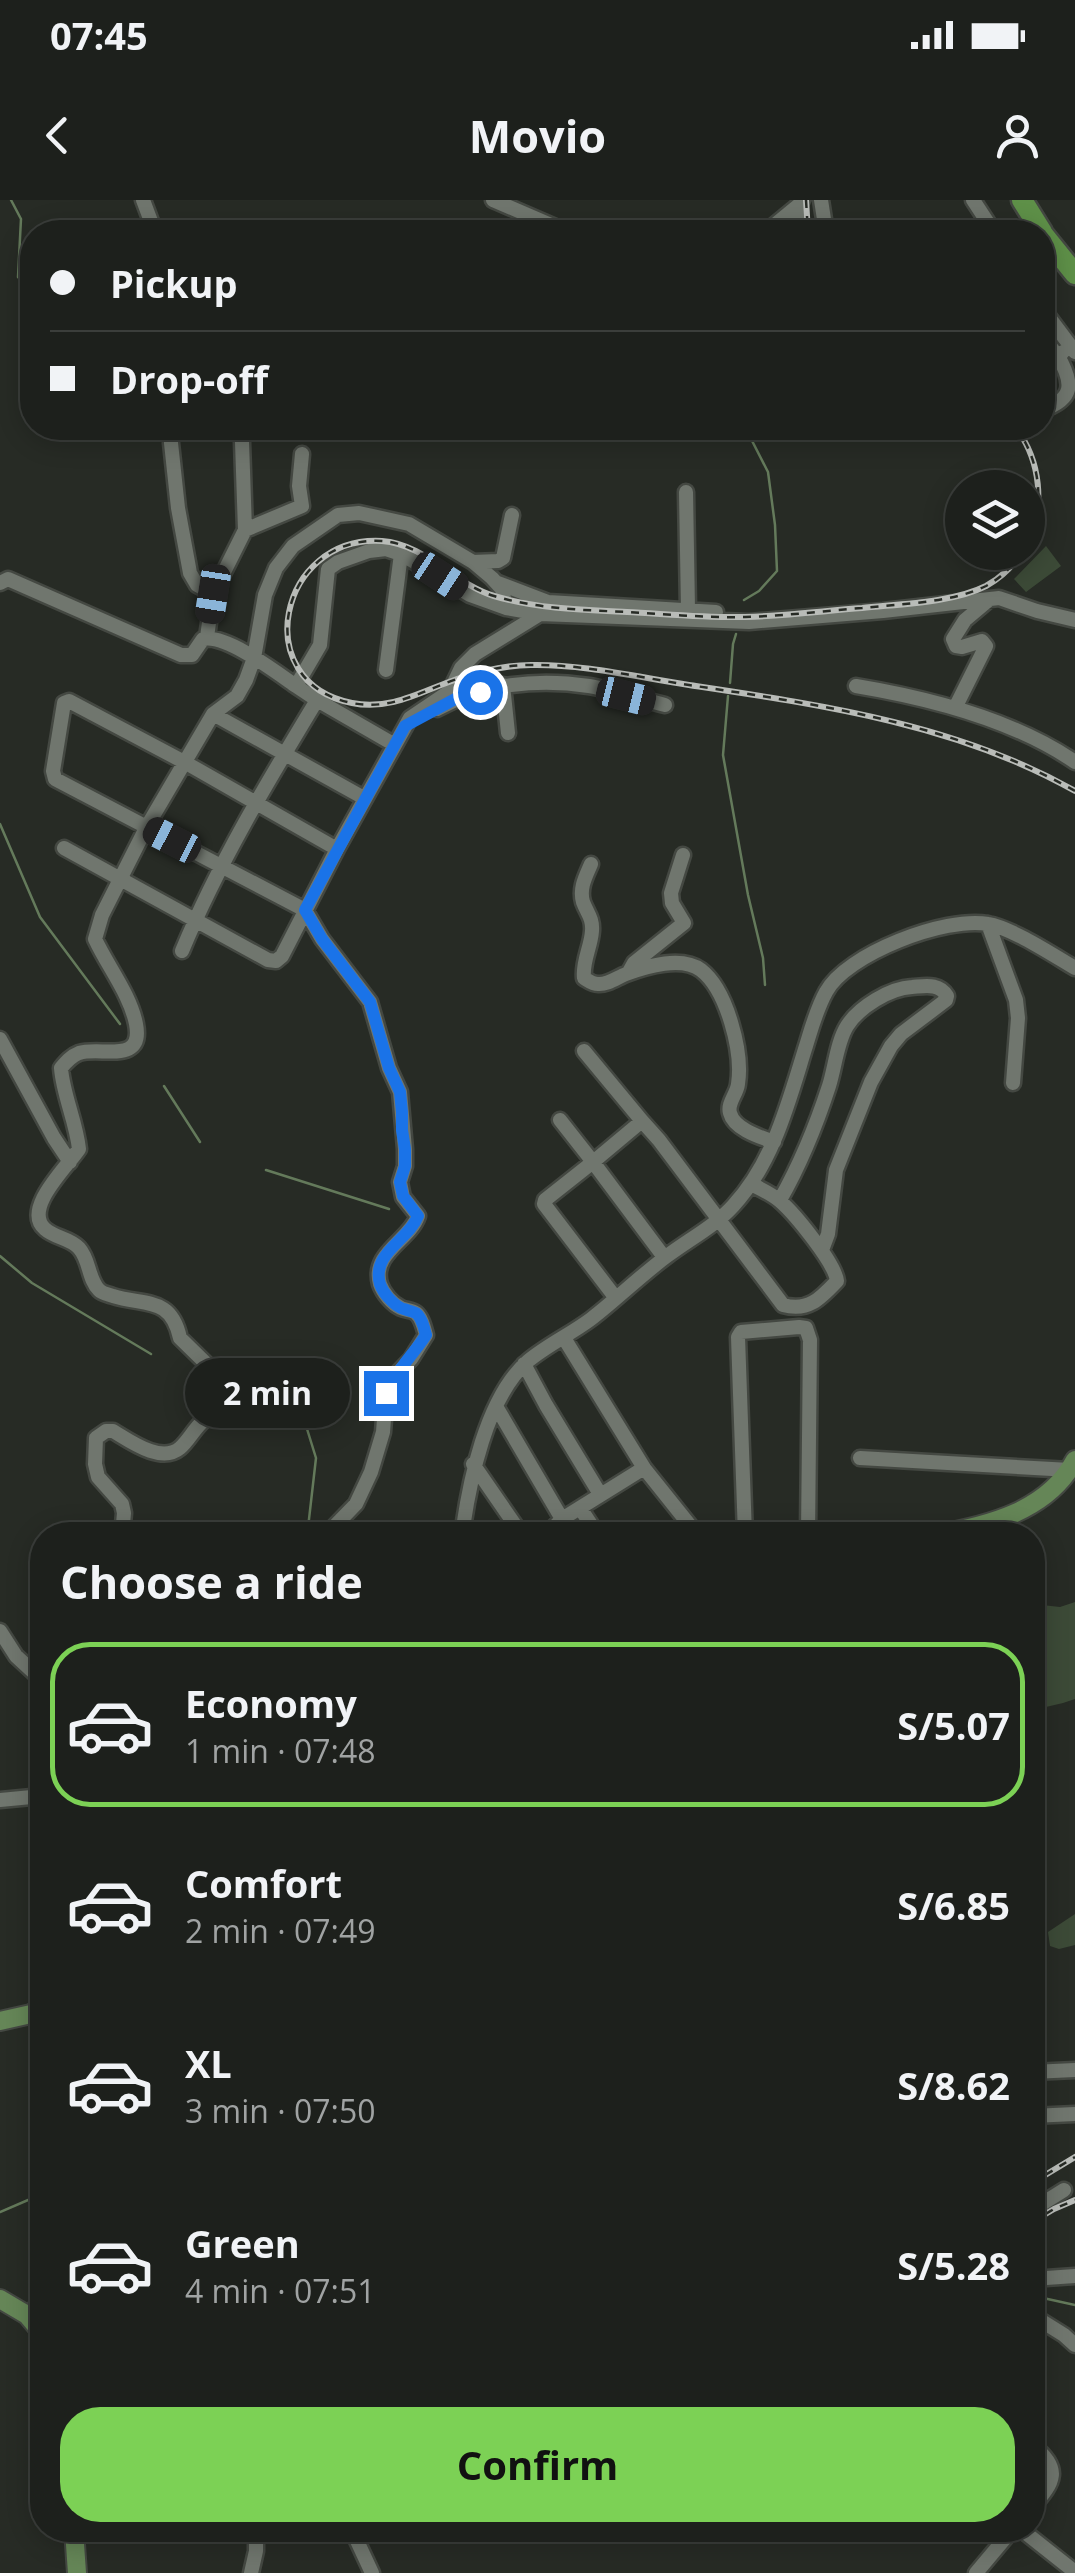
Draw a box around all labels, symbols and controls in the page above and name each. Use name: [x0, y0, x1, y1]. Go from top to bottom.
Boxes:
text: 07:45: [50, 9, 148, 61]
text: Movio: [469, 105, 606, 166]
icon: back: [30, 108, 85, 163]
icon: person: [990, 108, 1045, 163]
text: Pickup: [110, 257, 238, 309]
text: Drop-off: [110, 353, 268, 405]
map controls: [945, 470, 1045, 570]
button: layers: [945, 470, 1045, 570]
car: [407, 547, 473, 605]
car: [193, 562, 233, 626]
route start: [458, 670, 503, 715]
car: [593, 674, 659, 718]
car: [138, 813, 206, 867]
callout: 2 min: [186, 1358, 351, 1428]
text: 2 min: [223, 1371, 312, 1414]
route end: [364, 1371, 409, 1416]
text: Choose a ride: [60, 1551, 363, 1612]
text: Economy: [185, 1677, 357, 1729]
icon: car: [65, 1680, 155, 1770]
text: S/5.07: [897, 1699, 1010, 1751]
text: 1 min · 07:48: [185, 1729, 376, 1772]
text: Comfort: [185, 1857, 342, 1909]
icon: car: [65, 1860, 155, 1950]
text: S/6.85: [897, 1879, 1010, 1931]
text: 2 min · 07:49: [185, 1909, 376, 1952]
text: XL: [185, 2037, 232, 2089]
icon: car: [65, 2040, 155, 2130]
text: S/8.62: [897, 2059, 1010, 2111]
text: 3 min · 07:50: [185, 2089, 376, 2132]
text: Green: [185, 2217, 300, 2269]
icon: car: [65, 2220, 155, 2310]
text: S/5.28: [897, 2239, 1010, 2291]
text: 4 min · 07:51: [185, 2269, 376, 2312]
button: Confirm: [60, 2407, 1015, 2522]

